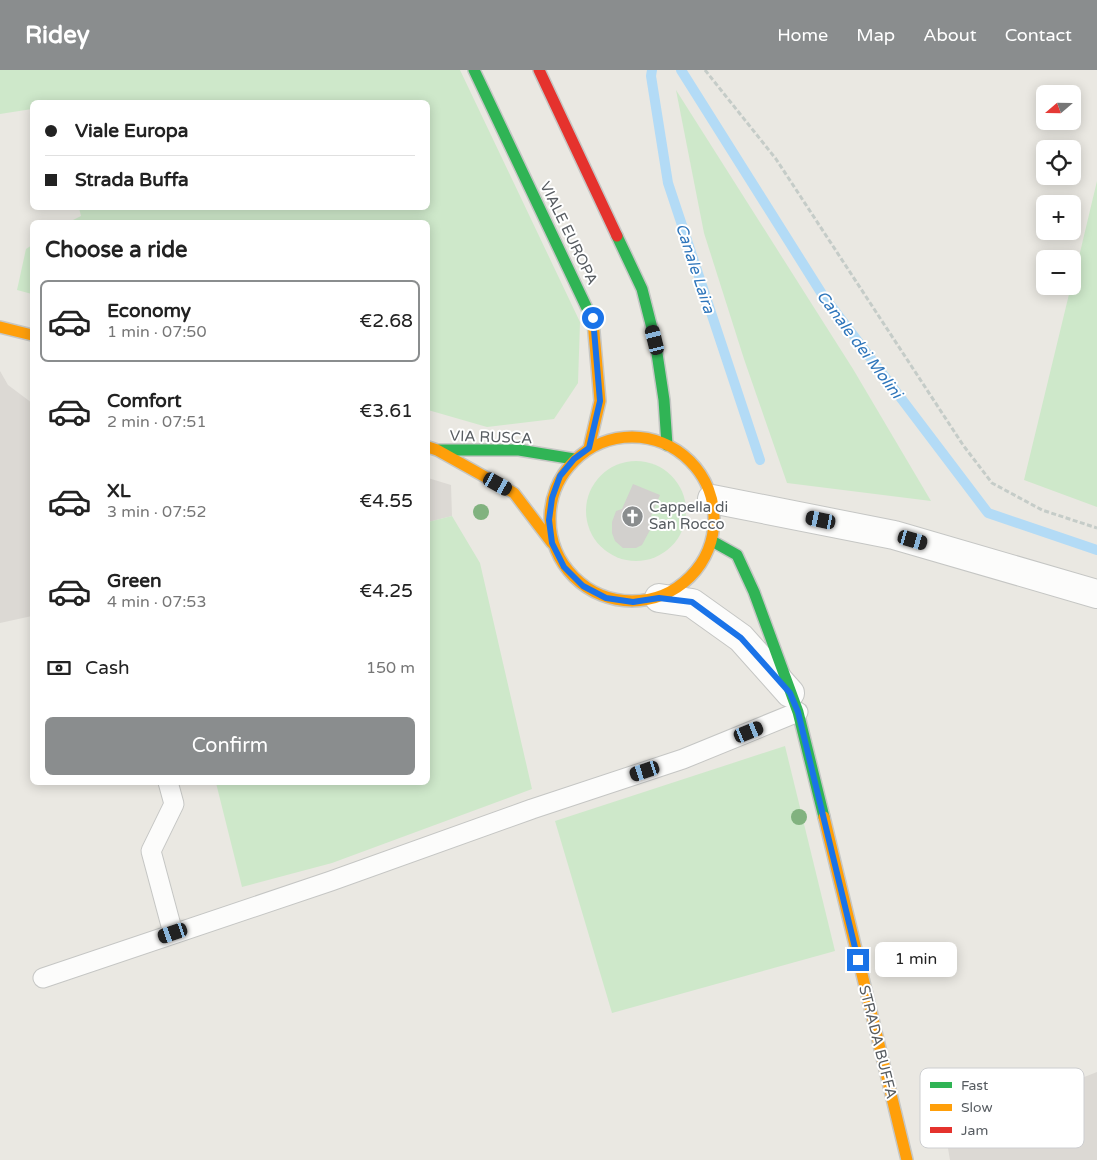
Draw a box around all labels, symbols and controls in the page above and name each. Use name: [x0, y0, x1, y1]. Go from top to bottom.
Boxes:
text: Ridey: [25, 21, 90, 50]
text: Home: [777, 24, 828, 46]
text: Map: [856, 24, 895, 46]
text: About: [923, 24, 977, 46]
text: Contact: [1005, 24, 1072, 46]
north arrow: [1036, 85, 1081, 130]
map controls: [1036, 85, 1081, 295]
text: Viale Europa: [75, 120, 189, 142]
button: locate: [1036, 140, 1081, 185]
text: Strada Buffa: [75, 169, 189, 191]
street label: VIALE EUROPA: [536, 179, 602, 287]
button: +: [1036, 195, 1081, 240]
water label: Canale Laira: [671, 221, 719, 317]
text: Choose a ride: [45, 237, 188, 263]
button: −: [1036, 250, 1081, 295]
water label: Canale dei Molini: [812, 287, 908, 404]
icon: car: [47, 299, 92, 344]
text: Economy: [107, 300, 191, 322]
route start: [582, 307, 604, 329]
text: €2.68: [359, 310, 413, 332]
text: 1 min · 07:50: [107, 322, 206, 342]
car: [644, 324, 665, 356]
icon: car: [47, 389, 92, 434]
text: Comfort: [107, 390, 181, 412]
text: €3.61: [359, 400, 413, 422]
text: 2 min · 07:51: [107, 412, 206, 432]
street label: VIA RUSCA: [449, 427, 533, 447]
car: [481, 470, 514, 498]
icon: car: [47, 479, 92, 524]
text: XL: [107, 480, 131, 502]
text: €4.55: [359, 490, 413, 512]
place label: Cappella di San Rocco: [649, 498, 728, 533]
text: 3 min · 07:52: [107, 502, 206, 522]
church icon: Cappella di San Rocco: [621, 504, 645, 528]
car: [804, 510, 837, 530]
car: [896, 529, 929, 551]
icon: car: [47, 569, 92, 614]
text: Green: [107, 570, 161, 592]
text: €4.25: [359, 580, 413, 602]
text: 4 min · 07:53: [107, 592, 206, 612]
icon: cash: [45, 654, 73, 682]
text: Cash: [85, 657, 130, 679]
text: 150 m: [366, 658, 415, 678]
button: Confirm: [45, 717, 415, 775]
car: [732, 719, 765, 745]
car: [628, 759, 661, 783]
car: [156, 921, 189, 945]
callout: 1 min: [876, 942, 958, 978]
route end: [847, 949, 869, 971]
text: 1 min: [895, 949, 937, 969]
street label: STRADA BUFFA: [855, 983, 901, 1101]
legend: [920, 1068, 1084, 1148]
text: Fast: [961, 1077, 989, 1094]
text: Slow: [961, 1099, 993, 1116]
text: Jam: [961, 1122, 988, 1139]

